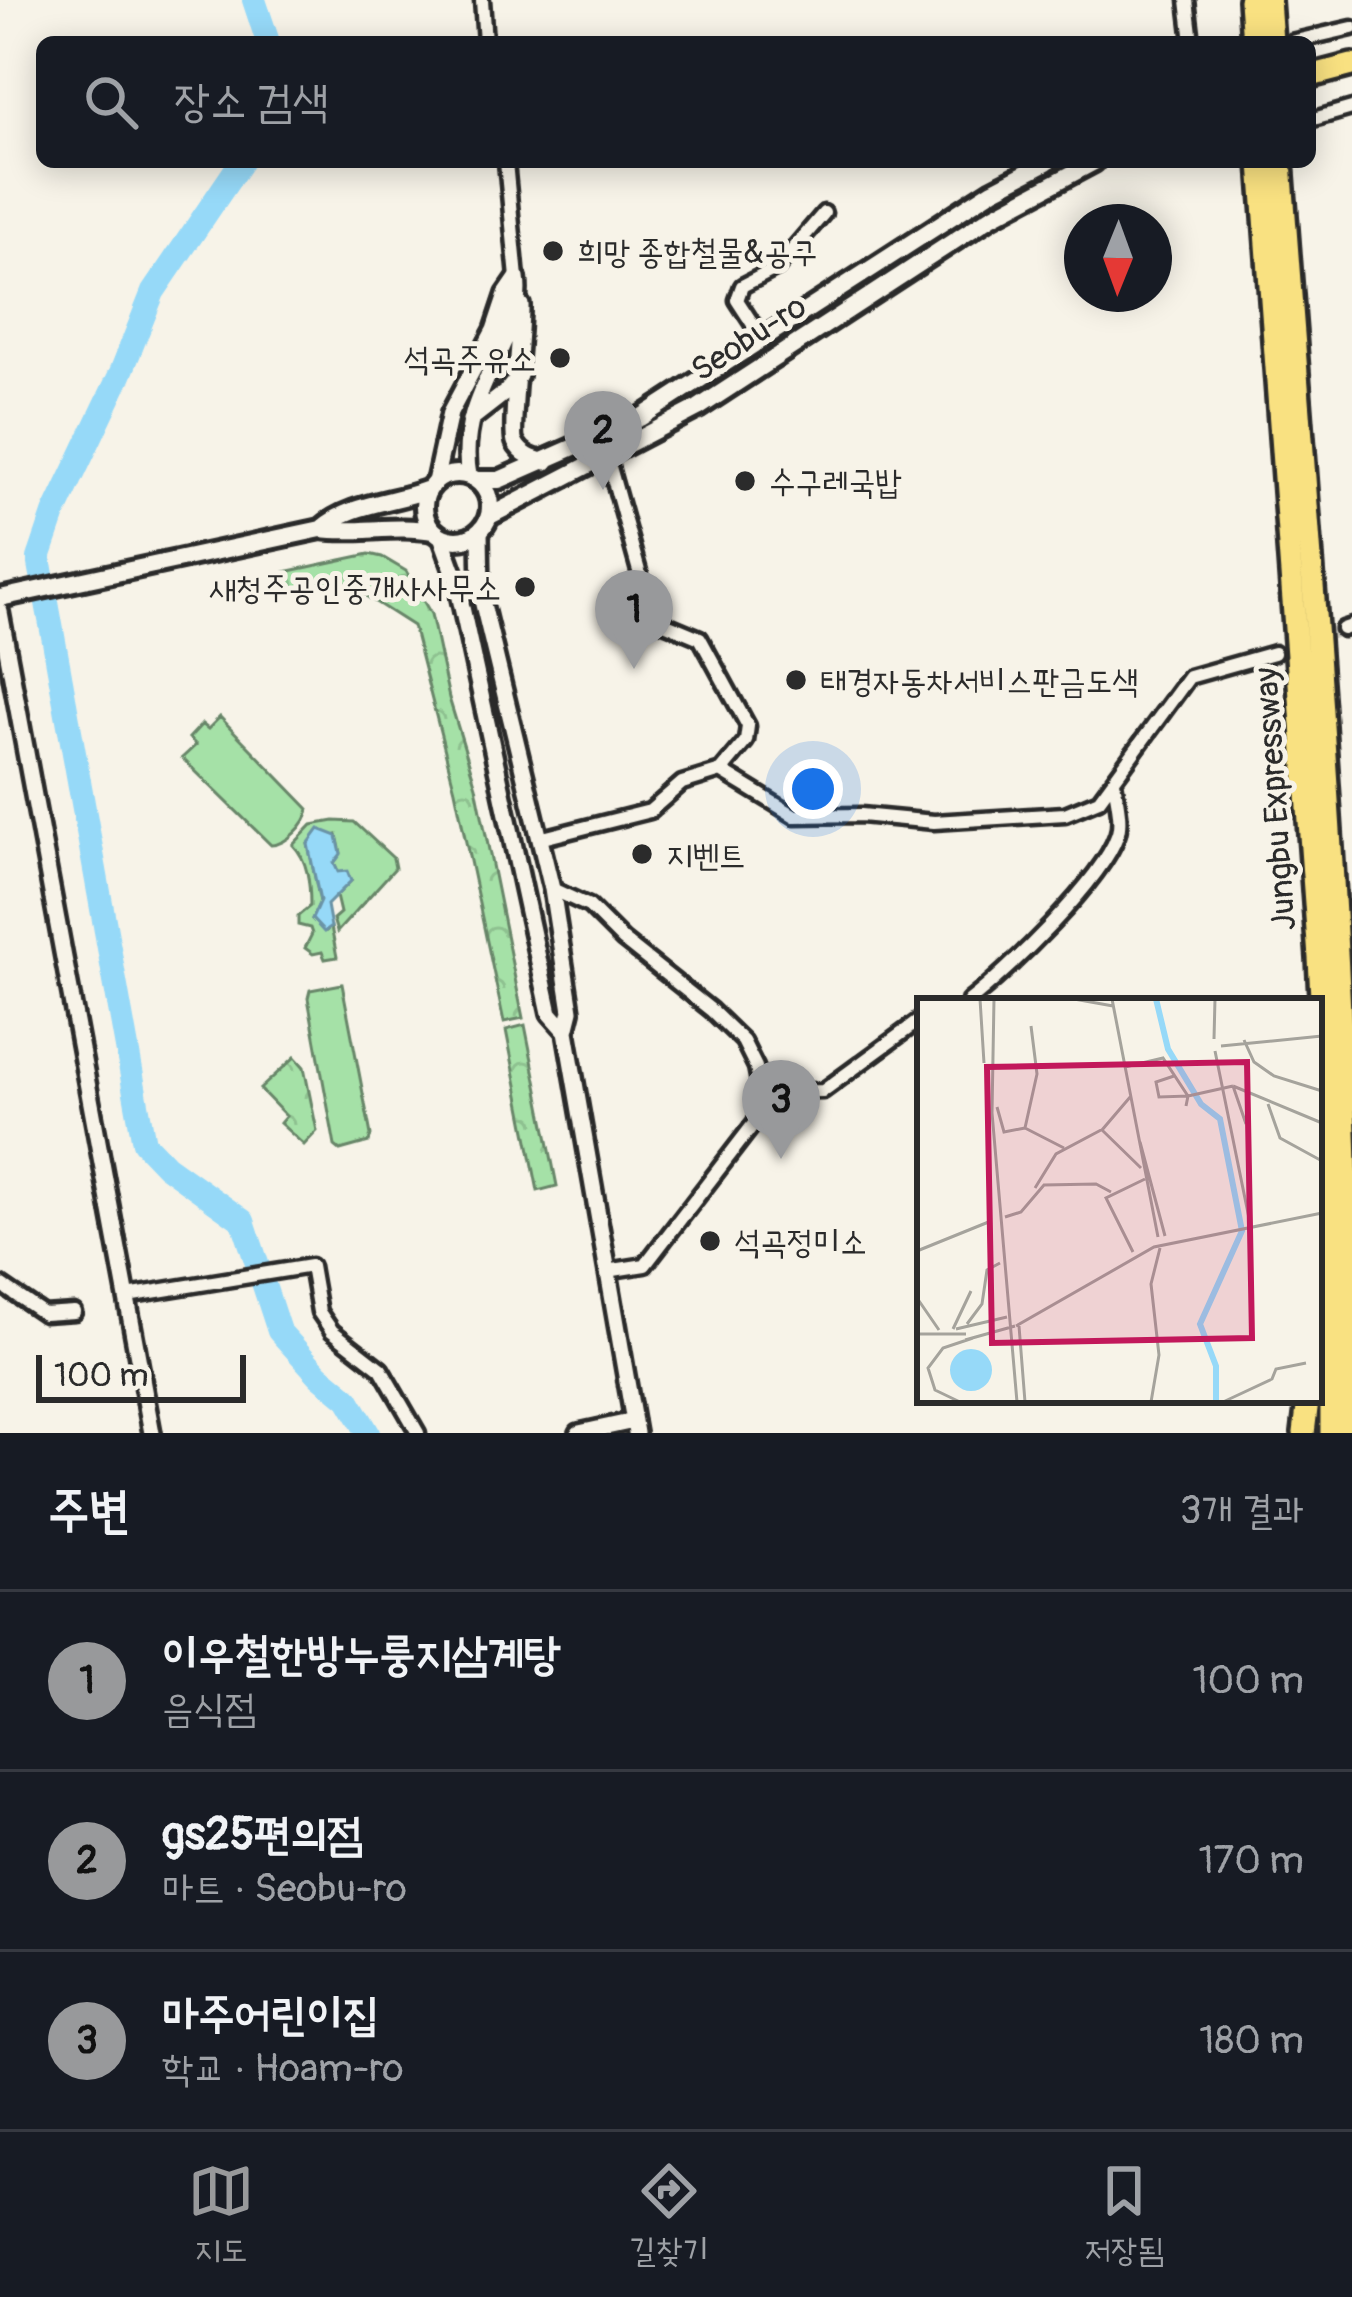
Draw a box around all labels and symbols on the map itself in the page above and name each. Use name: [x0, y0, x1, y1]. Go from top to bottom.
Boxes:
north arrow: [1064, 204, 1172, 312]
place label: 희망 종합철물&공구: [577, 232, 817, 273]
marker: 희망 종합철물&공구: [540, 238, 566, 264]
street label: Seobu-ro: [684, 286, 814, 391]
place label: 석곡주유소: [403, 339, 536, 380]
marker: 석곡주유소: [547, 345, 573, 371]
pin: 2: [564, 391, 642, 490]
place label: 수구레국밥: [769, 462, 902, 503]
marker: 수구레국밥: [732, 468, 758, 494]
place label: 새청주공인중개사사무소: [209, 568, 501, 609]
pin: 1: [595, 570, 673, 669]
marker: 새청주공인중개사사무소: [512, 574, 538, 600]
place label: 태경자동차서비스판금도색: [820, 661, 1139, 702]
street label: Jungbu Expressway: [1246, 666, 1305, 932]
marker: 태경자동차서비스판금도색: [783, 667, 809, 693]
your location: [783, 759, 843, 819]
place label: 지벤트: [666, 835, 746, 876]
marker: 지벤트: [629, 841, 655, 867]
inset map: [917, 998, 1322, 1403]
pin: 3: [742, 1060, 820, 1159]
place label: 석곡정미소: [734, 1222, 867, 1263]
marker: 석곡정미소: [697, 1228, 723, 1254]
scale bar: [36, 1349, 246, 1402]

